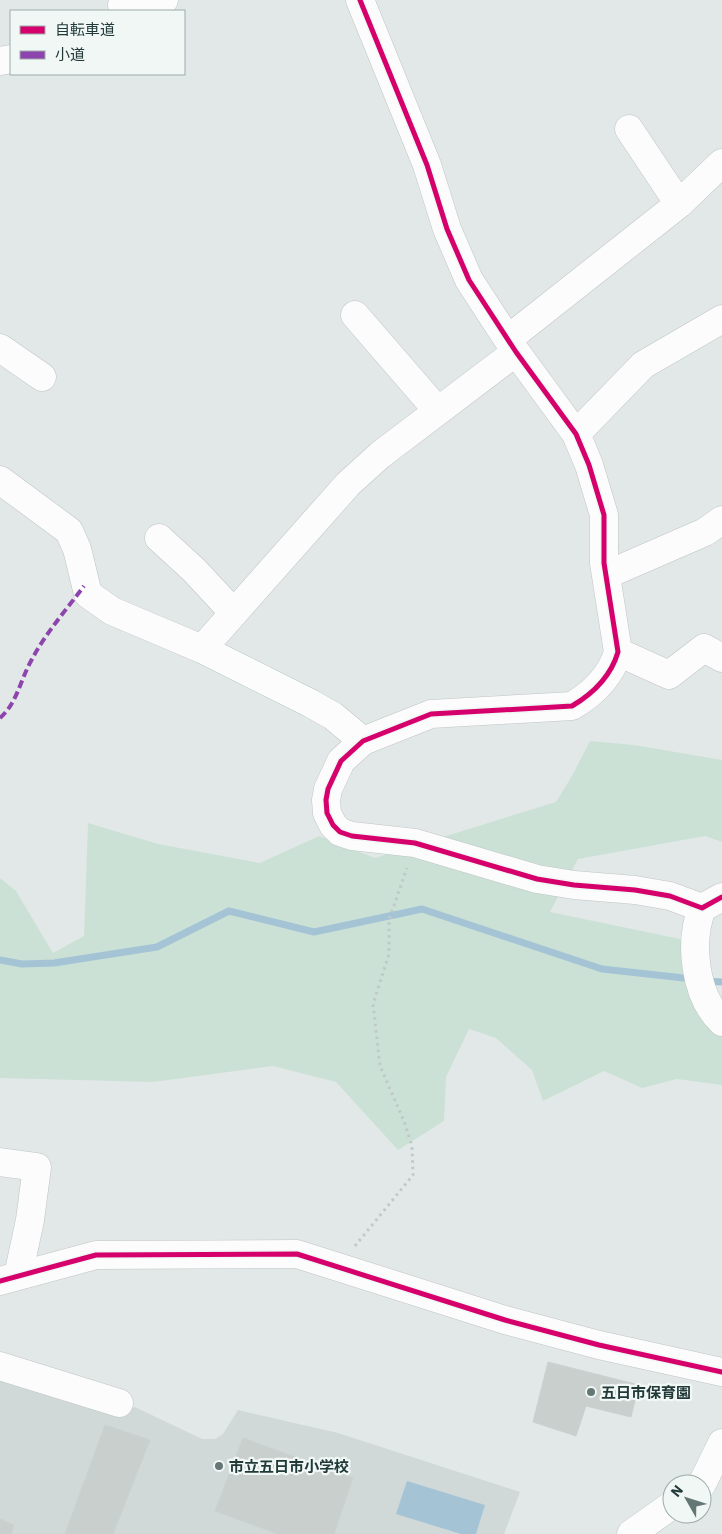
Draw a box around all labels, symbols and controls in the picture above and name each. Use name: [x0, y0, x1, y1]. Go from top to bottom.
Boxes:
legend: [10, 10, 185, 75]
text: 自転車道: [55, 20, 115, 39]
text: 小道: [55, 45, 85, 64]
place label: 五日市保育園: [601, 1383, 691, 1402]
marker: 五日市保育園: [585, 1386, 597, 1398]
place label: 市立五日市小学校: [229, 1457, 349, 1476]
marker: 市立五日市小学校: [213, 1460, 225, 1472]
north arrow: [662, 1474, 712, 1524]
text: N: [667, 1481, 687, 1500]

